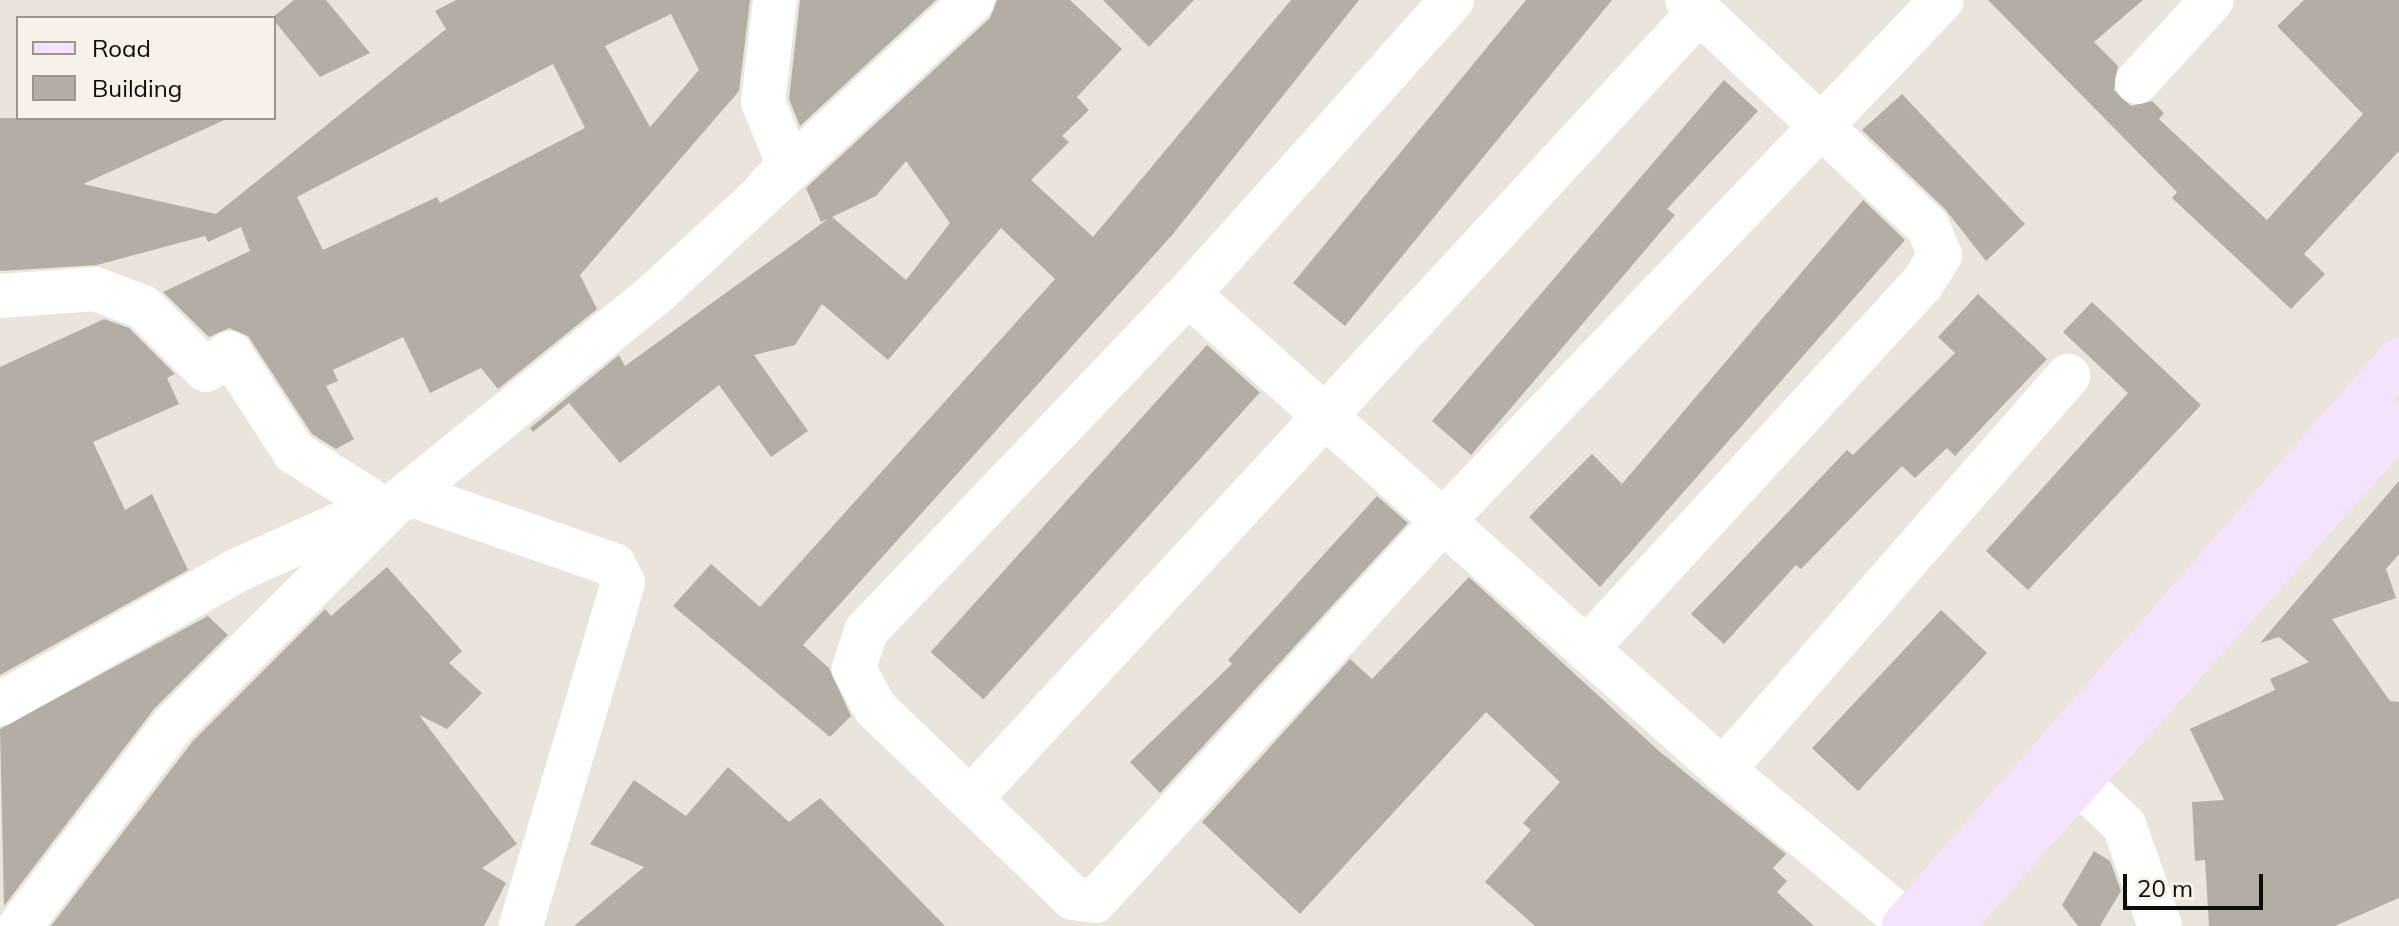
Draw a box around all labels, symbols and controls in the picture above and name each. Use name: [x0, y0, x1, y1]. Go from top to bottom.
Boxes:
legend: [16, 16, 276, 120]
text: Road: [92, 33, 151, 63]
text: Building: [92, 73, 182, 103]
scale bar: [2127, 858, 2267, 908]
text: 20 m: [2137, 873, 2193, 903]

